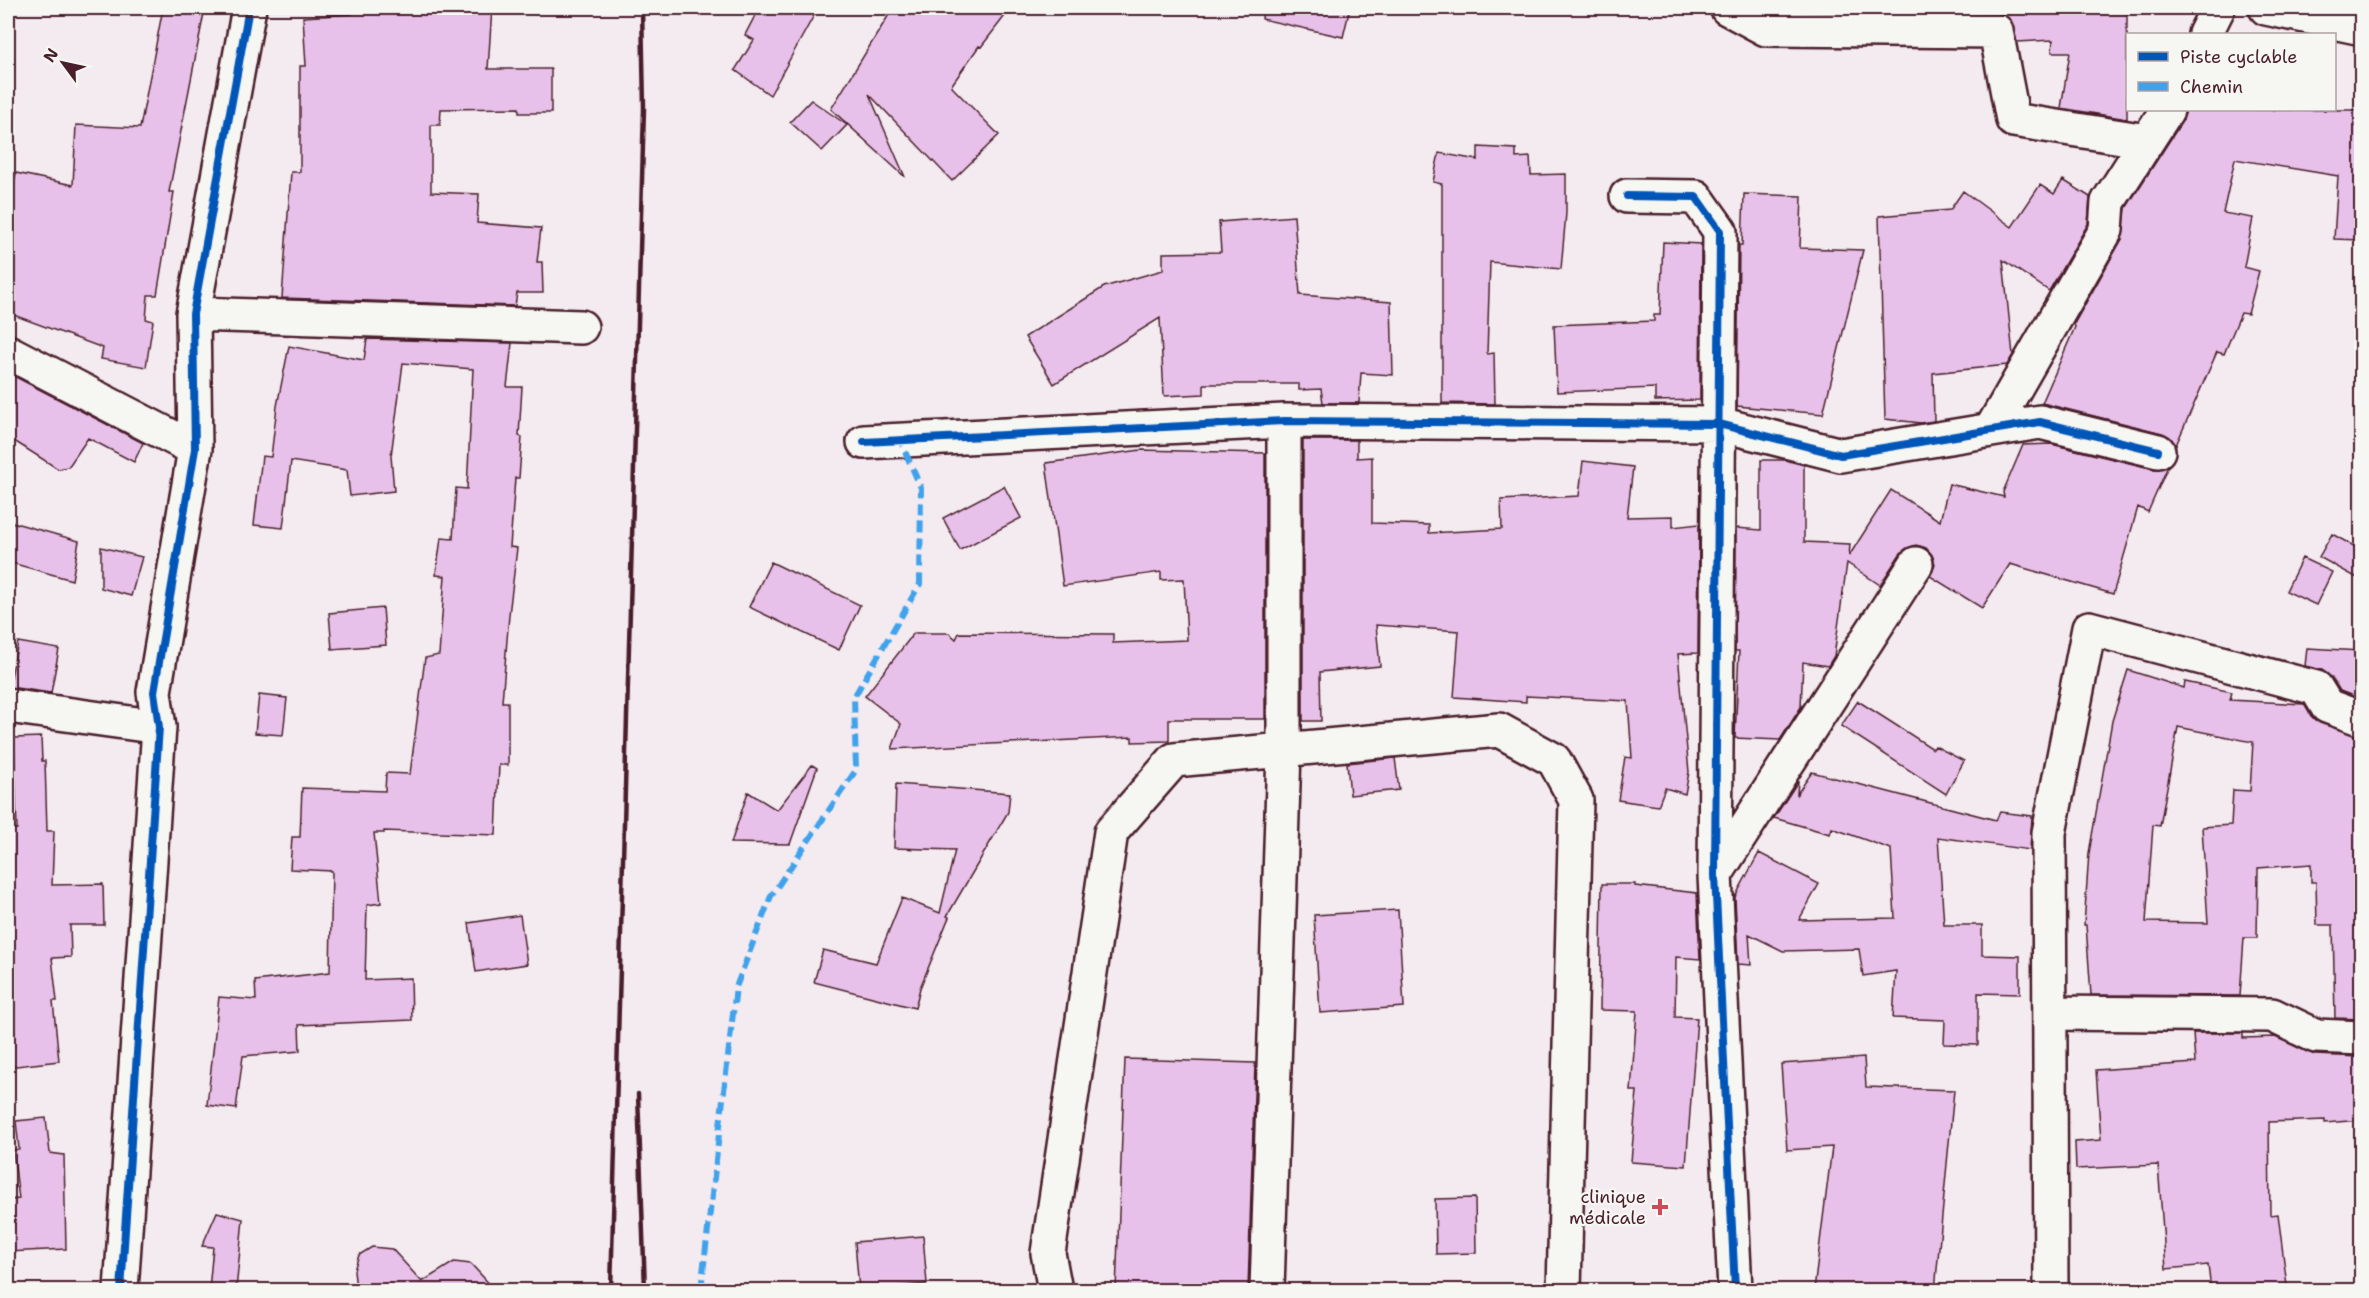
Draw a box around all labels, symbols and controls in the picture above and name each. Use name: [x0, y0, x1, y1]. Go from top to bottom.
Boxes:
north arrow: [33, 33, 93, 93]
legend: [2126, 33, 2336, 111]
text: N: [39, 44, 63, 66]
text: Piste cyclable: [2180, 45, 2297, 69]
text: Chemin: [2180, 75, 2243, 99]
place label: clinique médicale: [1569, 1185, 1646, 1230]
marker: clinique médicale: [1651, 1198, 1669, 1216]

